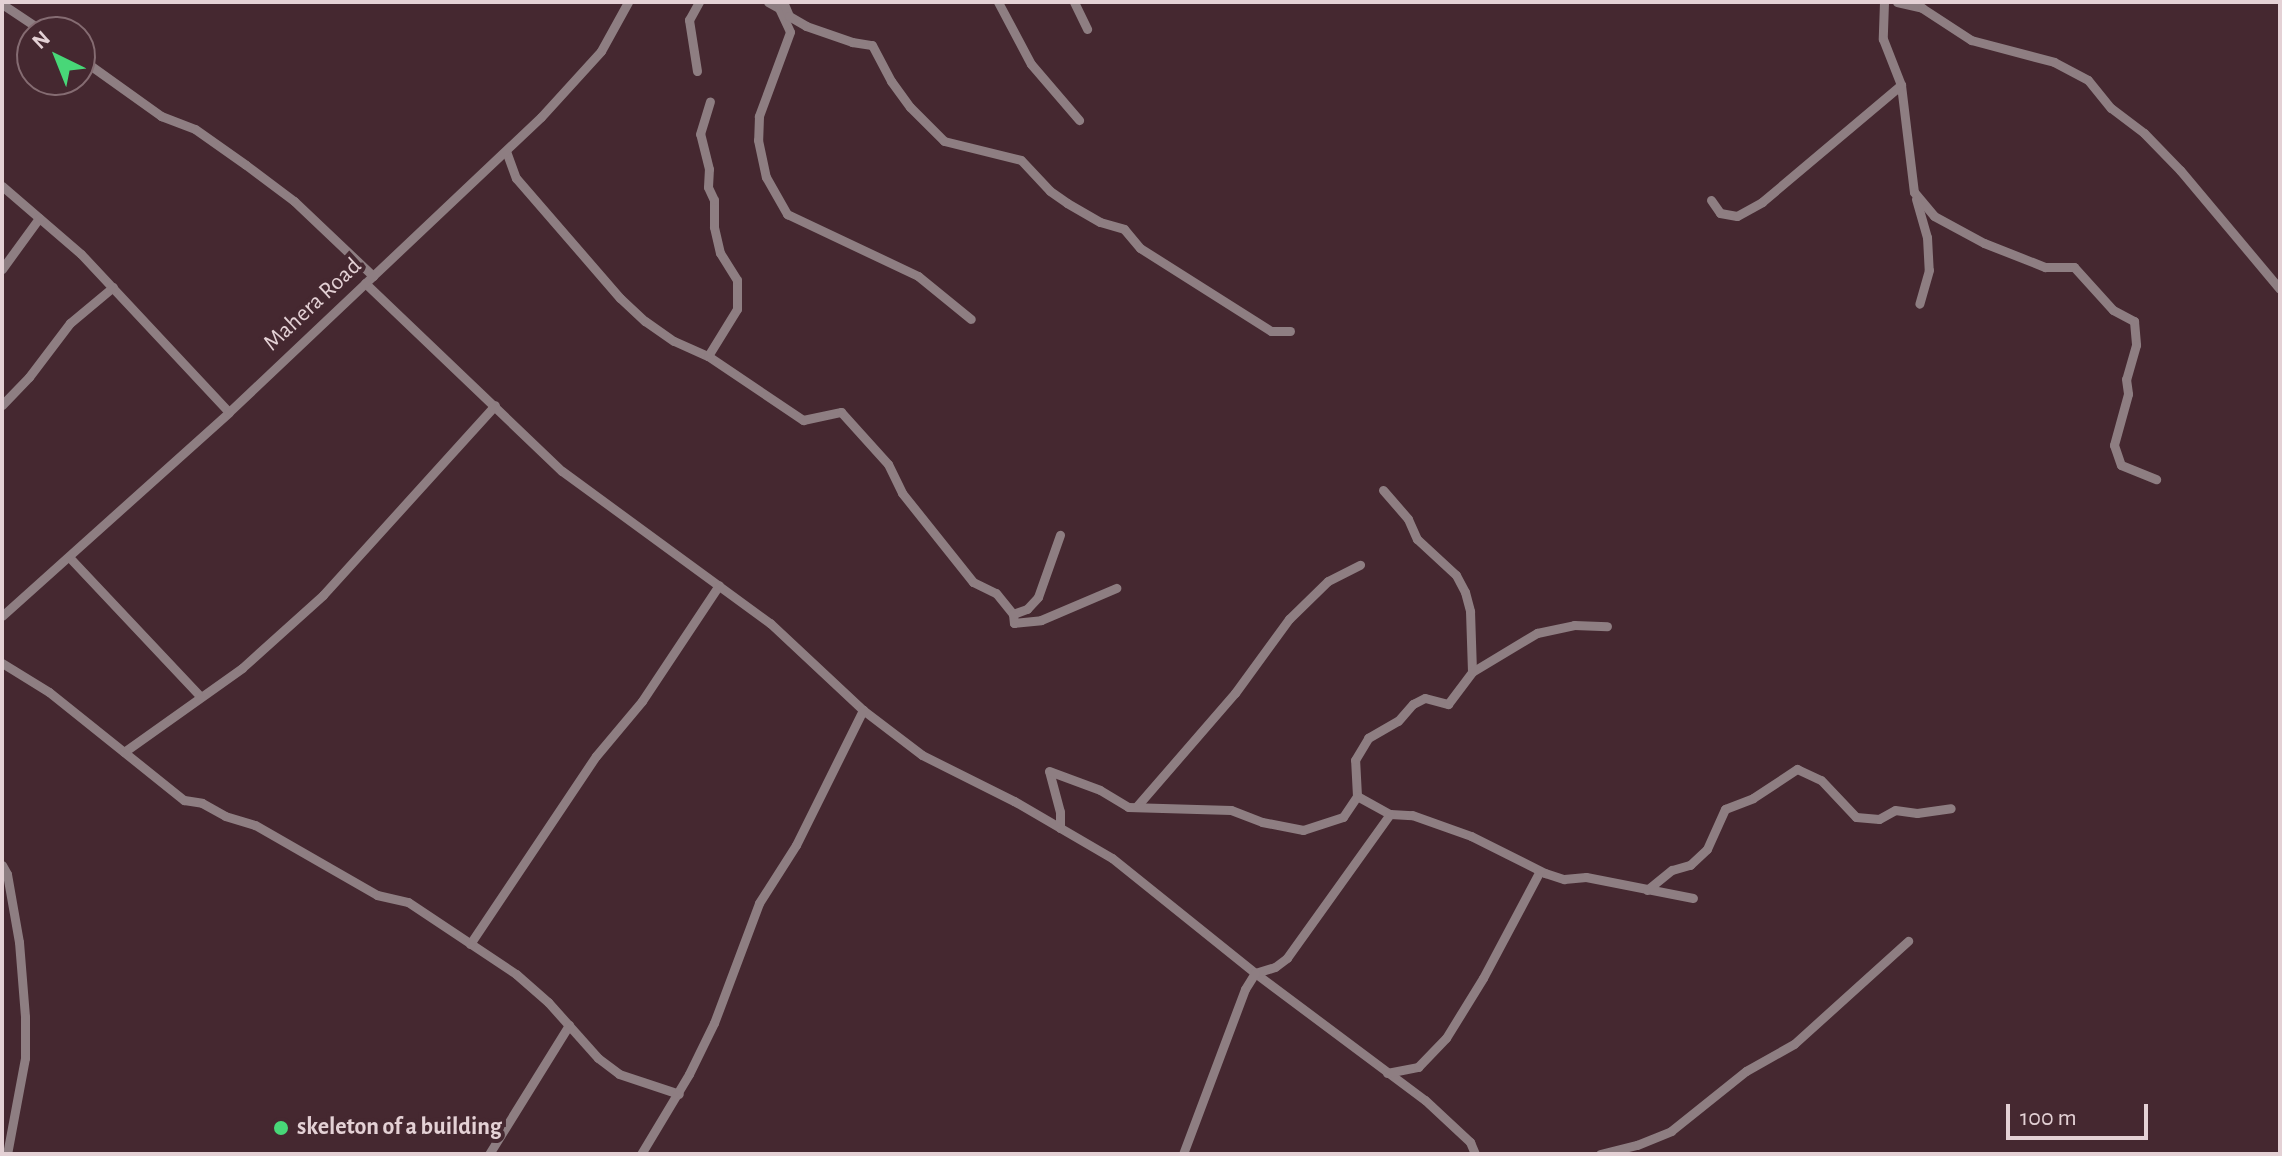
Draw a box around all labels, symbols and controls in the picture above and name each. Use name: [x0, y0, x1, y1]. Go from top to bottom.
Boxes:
north arrow: [16, 16, 96, 96]
text: N: [28, 27, 54, 53]
street label: Mahera Road: [258, 252, 368, 358]
scale bar: [2010, 1088, 2152, 1138]
text: 100 m: [2020, 1106, 2077, 1130]
place label: skeleton of a building: [297, 1114, 502, 1142]
marker: skeleton of a building: [272, 1119, 290, 1137]

